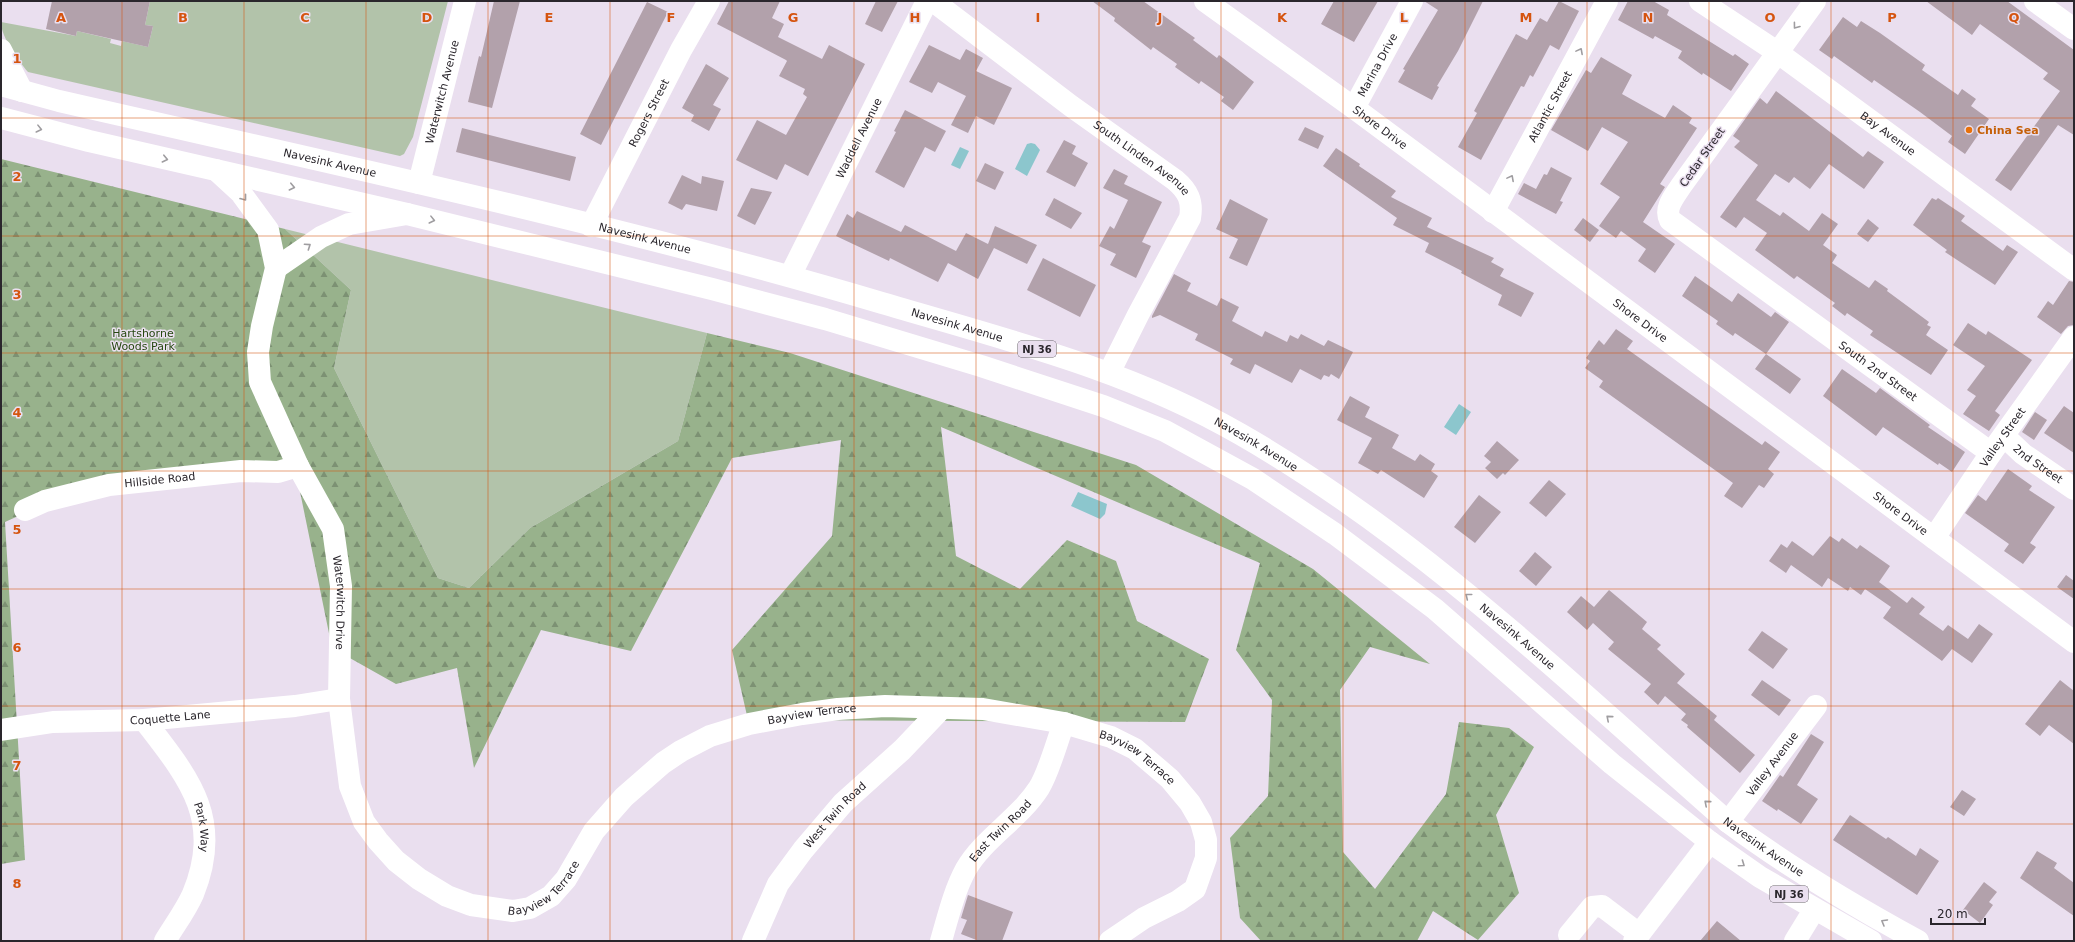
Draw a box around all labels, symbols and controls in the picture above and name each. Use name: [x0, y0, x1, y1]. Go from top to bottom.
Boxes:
text: A: [56, 10, 66, 25]
text: B: [178, 10, 188, 25]
text: C: [300, 10, 310, 25]
text: D: [422, 10, 433, 25]
text: E: [545, 10, 553, 25]
text: F: [667, 10, 675, 25]
text: G: [788, 10, 798, 25]
text: H: [910, 10, 920, 25]
text: I: [1036, 10, 1040, 25]
text: J: [1157, 10, 1162, 25]
text: K: [1277, 10, 1288, 25]
text: L: [1400, 10, 1408, 25]
text: M: [1520, 10, 1532, 25]
text: N: [1643, 10, 1653, 25]
text: O: [1764, 10, 1776, 25]
text: P: [1887, 10, 1897, 25]
text: Q: [2008, 10, 2020, 25]
one-way arrow: [1793, 22, 1800, 29]
street label: Marina Drive: [1355, 31, 1400, 99]
street label: Waterwitch Avenue: [423, 39, 462, 145]
one-way arrow: [1575, 48, 1582, 55]
text: 1: [12, 51, 22, 66]
street label: Atlantic Street: [1526, 68, 1575, 144]
street label: Rogers Street: [626, 76, 672, 149]
street label: Waddell Avenue: [834, 96, 885, 181]
street label: Shore Drive: [1350, 103, 1410, 152]
street label: Bay Avenue: [1858, 109, 1918, 159]
street label: South Linden Avenue: [1091, 118, 1192, 198]
one-way arrow: [35, 124, 42, 133]
street label: Cedar Street: [1677, 124, 1728, 190]
place label: China Sea: [1977, 124, 2039, 137]
marker: China Sea: [1964, 125, 1974, 135]
street label: Navesink Avenue: [282, 146, 378, 180]
one-way arrow: [162, 154, 168, 162]
text: 2: [12, 169, 22, 184]
one-way arrow: [1507, 174, 1514, 182]
one-way arrow: [289, 183, 295, 191]
one-way arrow: [239, 193, 246, 200]
one-way arrow: [428, 215, 435, 224]
street label: Navesink Avenue: [597, 221, 693, 257]
one-way arrow: [304, 243, 311, 251]
text: 3: [12, 287, 22, 302]
street label: Shore Drive: [1610, 296, 1670, 345]
street label: Navesink Avenue: [910, 306, 1005, 345]
park label: Hartshorne Woods Park: [111, 327, 175, 353]
street label: South 2nd Street: [1836, 339, 1920, 404]
road number: NJ 36: [1018, 341, 1056, 357]
text: 4: [12, 405, 22, 420]
street label: Valley Street: [1978, 405, 2029, 470]
street label: Navesink Avenue: [1212, 415, 1300, 475]
street label: 2nd Street: [2010, 442, 2066, 487]
street label: Hillside Road: [124, 470, 196, 490]
street label: Shore Drive: [1870, 489, 1930, 538]
text: 5: [12, 522, 22, 537]
street label: Waterwitch Drive: [330, 555, 347, 650]
one-way arrow: [1466, 593, 1473, 600]
street label: Navesink Avenue: [1477, 601, 1558, 673]
text: 6: [12, 640, 22, 655]
street label: Bayview Terrace: [766, 702, 857, 727]
street label: Coquette Lane: [130, 708, 211, 727]
one-way arrow: [1606, 715, 1614, 722]
street label: Bayview Terrace: [1098, 728, 1178, 788]
street label: Valley Avenue: [1744, 729, 1801, 799]
text: 7: [12, 758, 22, 773]
street label: West Twin Road: [801, 779, 869, 851]
street label: East Twin Road: [967, 797, 1034, 864]
street label: Park Way: [191, 800, 211, 853]
one-way arrow: [1704, 801, 1711, 808]
street label: Navesink Avenue: [1721, 815, 1806, 880]
street label: Bayview Terrace: [507, 858, 582, 918]
one-way arrow: [1738, 859, 1745, 867]
text: 8: [12, 876, 22, 891]
road number: NJ 36: [1770, 886, 1808, 902]
scale bar: [1931, 900, 1985, 926]
text: 20 m: [1937, 907, 1968, 921]
one-way arrow: [1881, 919, 1888, 926]

